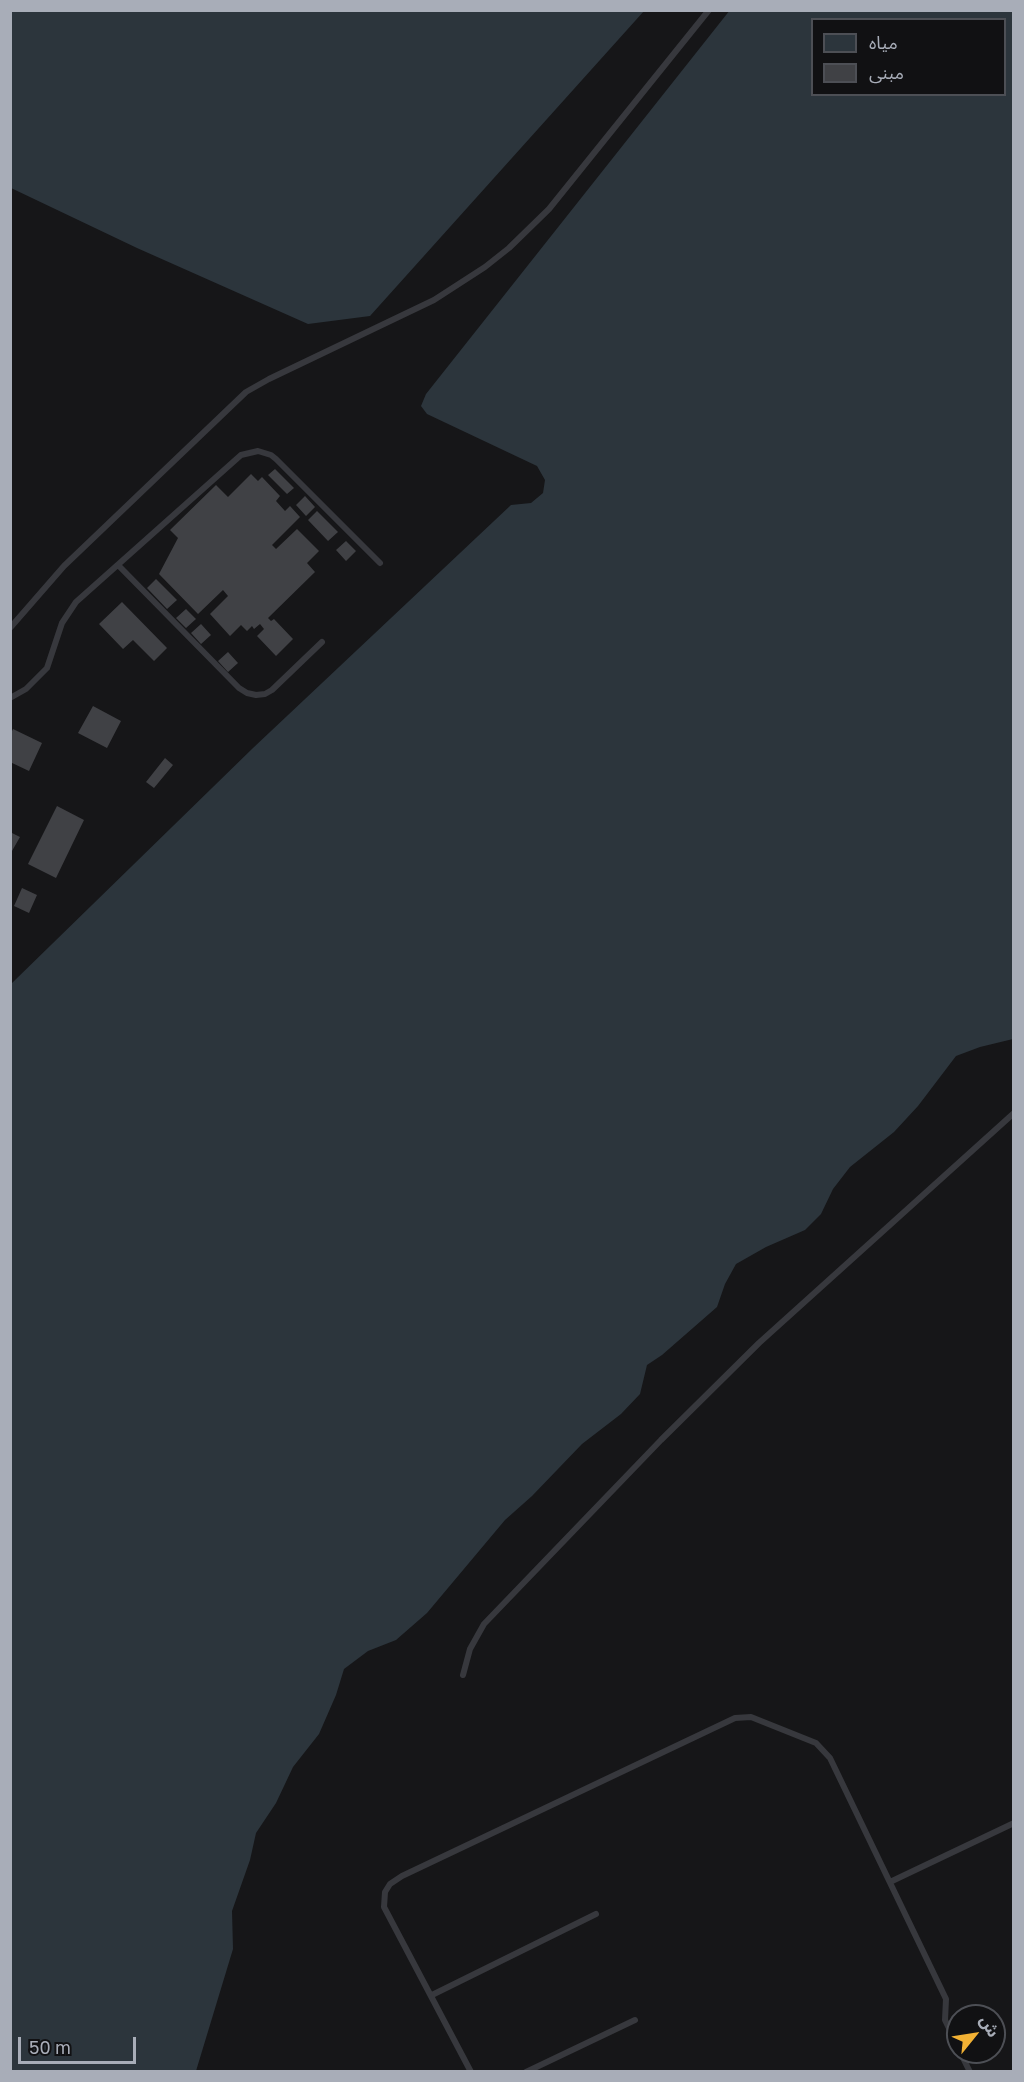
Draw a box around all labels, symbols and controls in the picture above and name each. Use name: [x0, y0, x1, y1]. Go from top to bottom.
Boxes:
legend: [811, 18, 1006, 96]
text: مياه: [869, 31, 898, 53]
text: مبنى: [869, 61, 904, 83]
north arrow: [946, 2004, 1006, 2064]
text: ش: [976, 2012, 1004, 2040]
scale bar: [21, 2025, 140, 2063]
text: 50 m: [29, 2036, 71, 2058]

